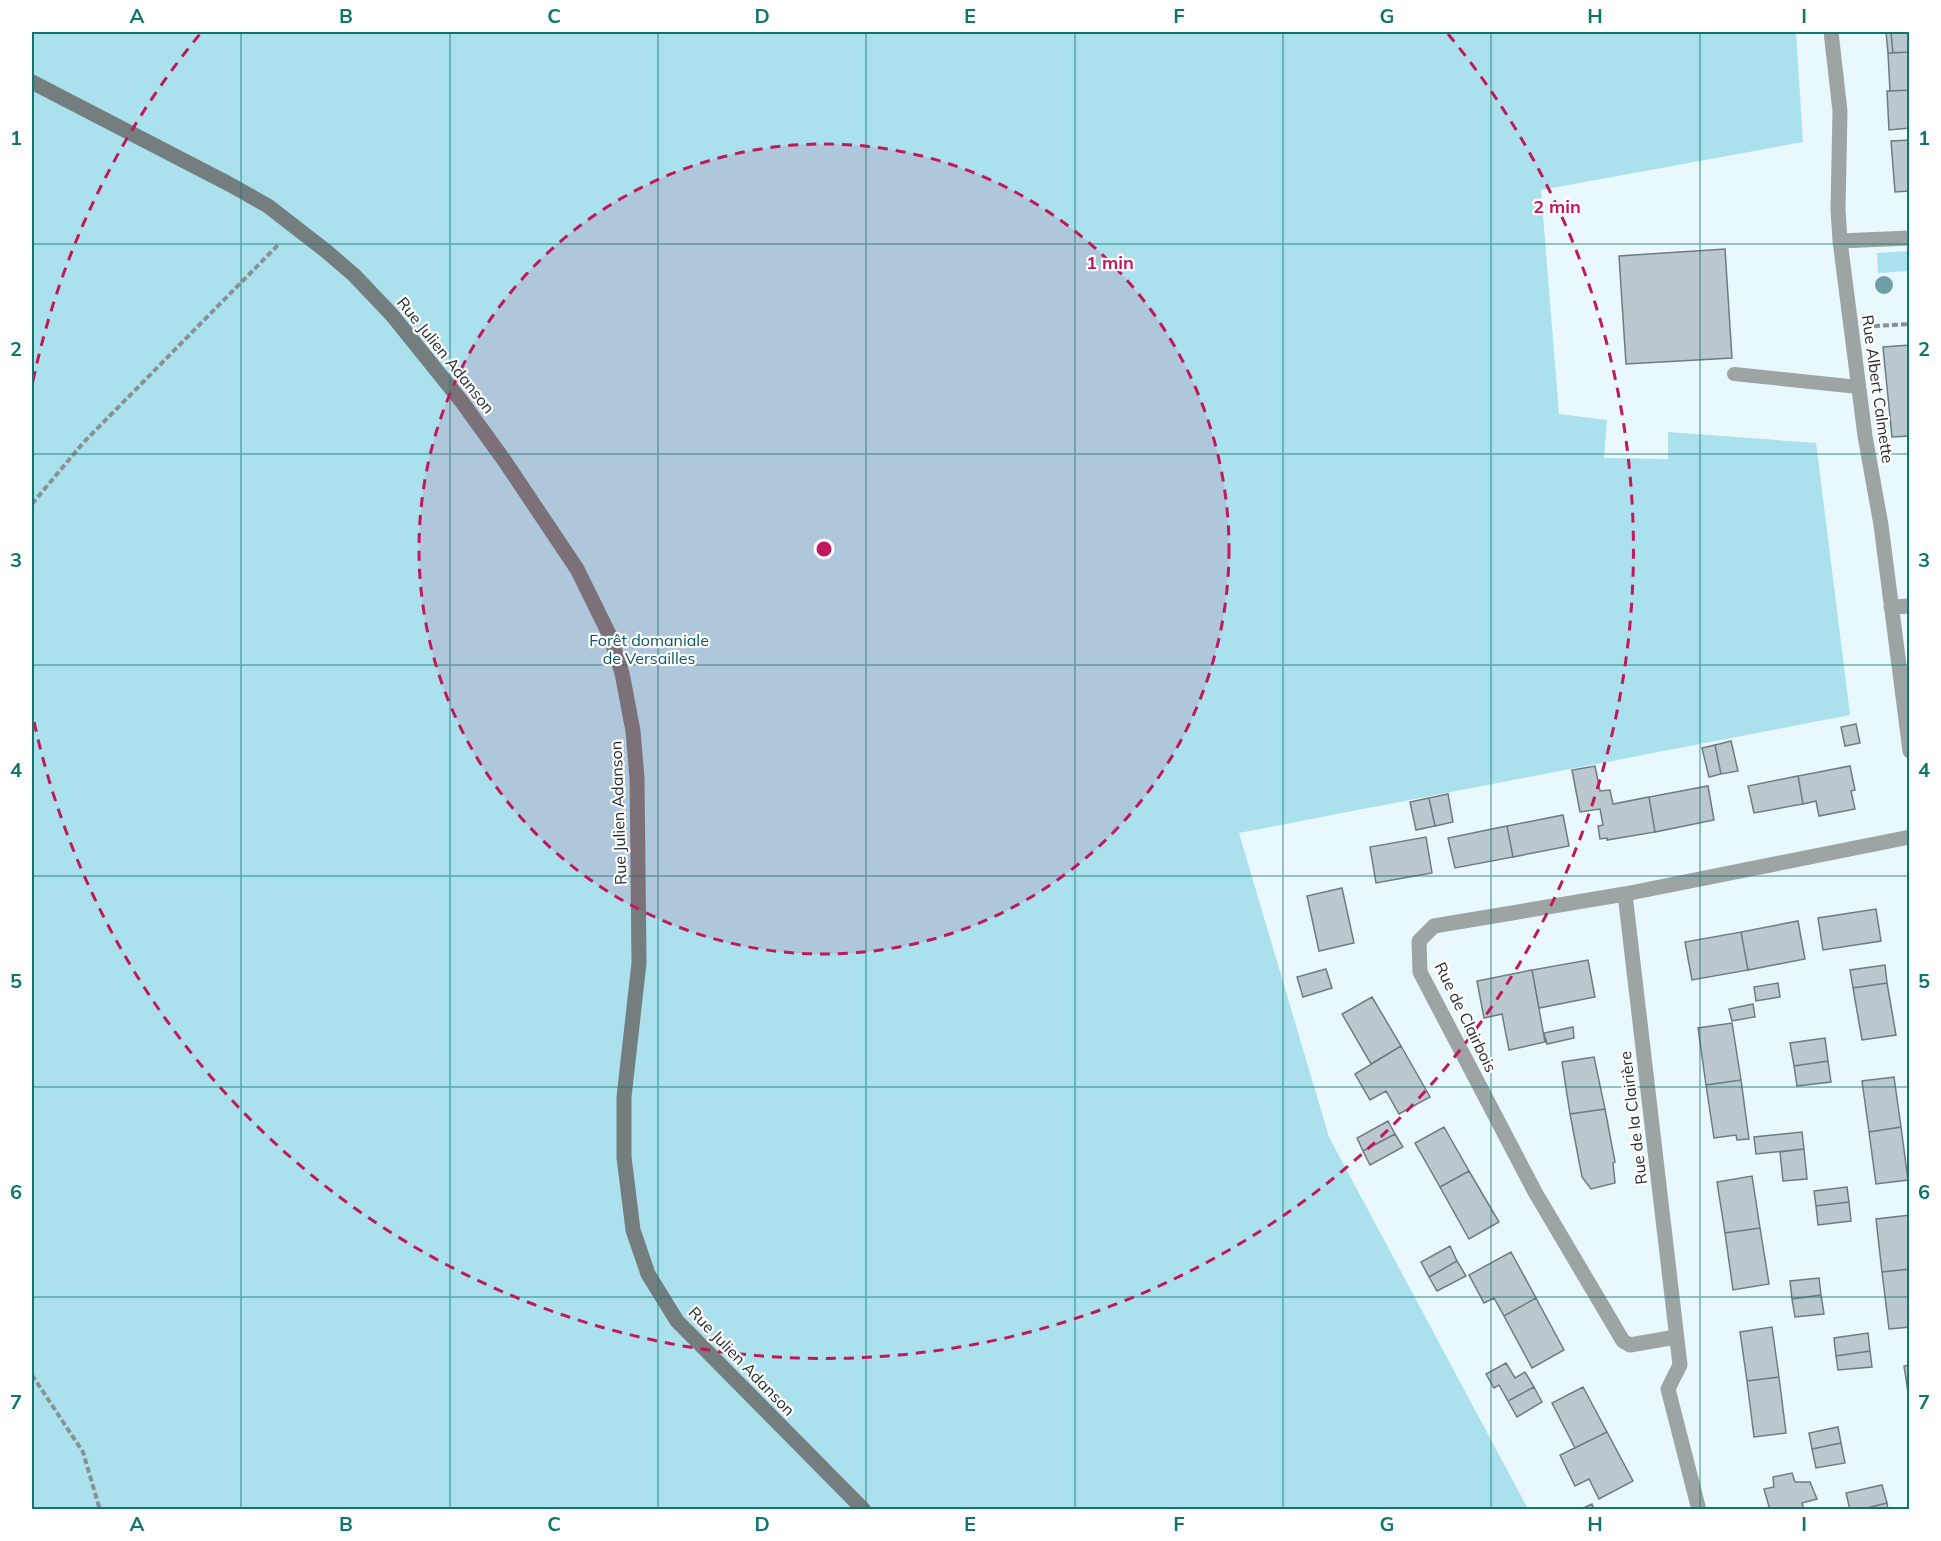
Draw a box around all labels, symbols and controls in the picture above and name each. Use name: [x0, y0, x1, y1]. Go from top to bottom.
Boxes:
text: A: [130, 3, 145, 28]
text: B: [339, 3, 353, 28]
text: C: [547, 3, 561, 28]
text: D: [754, 3, 770, 28]
text: E: [964, 3, 976, 28]
text: F: [1173, 3, 1185, 28]
text: G: [1380, 3, 1394, 28]
text: H: [1587, 3, 1603, 28]
text: I: [1801, 3, 1807, 28]
text: 1: [10, 125, 22, 150]
text: 1: [1918, 125, 1930, 150]
text: 2 min: [1533, 195, 1581, 218]
text: 1 min: [1086, 251, 1134, 274]
street label: Rue Julien Adanson: [393, 293, 499, 417]
street label: Rue Albert Calmette: [1858, 314, 1898, 464]
text: 2: [10, 336, 22, 361]
text: 2: [1918, 336, 1930, 361]
centre of rings: [814, 539, 834, 559]
text: 3: [10, 547, 22, 572]
text: 3: [1918, 547, 1930, 572]
park label: Forêt domaniale de Versailles: [589, 630, 709, 668]
street label: Rue Julien Adanson: [605, 741, 631, 885]
text: 4: [10, 757, 22, 782]
text: 4: [1918, 757, 1930, 782]
street label: Rue de Clairbois: [1431, 959, 1501, 1075]
text: 5: [10, 968, 22, 993]
text: 5: [1918, 968, 1930, 993]
street label: Rue de la Clairière: [1615, 1050, 1651, 1186]
text: 6: [10, 1179, 22, 1204]
text: 6: [1918, 1179, 1930, 1204]
street label: Rue Julien Adanson: [685, 1302, 799, 1420]
text: 7: [10, 1389, 22, 1414]
text: 7: [1918, 1389, 1930, 1414]
text: A: [130, 1511, 145, 1536]
text: B: [339, 1511, 353, 1536]
text: C: [547, 1511, 561, 1536]
text: D: [754, 1511, 770, 1536]
text: E: [964, 1511, 976, 1536]
text: F: [1173, 1511, 1185, 1536]
text: G: [1380, 1511, 1394, 1536]
text: H: [1587, 1511, 1603, 1536]
text: I: [1801, 1511, 1807, 1536]

